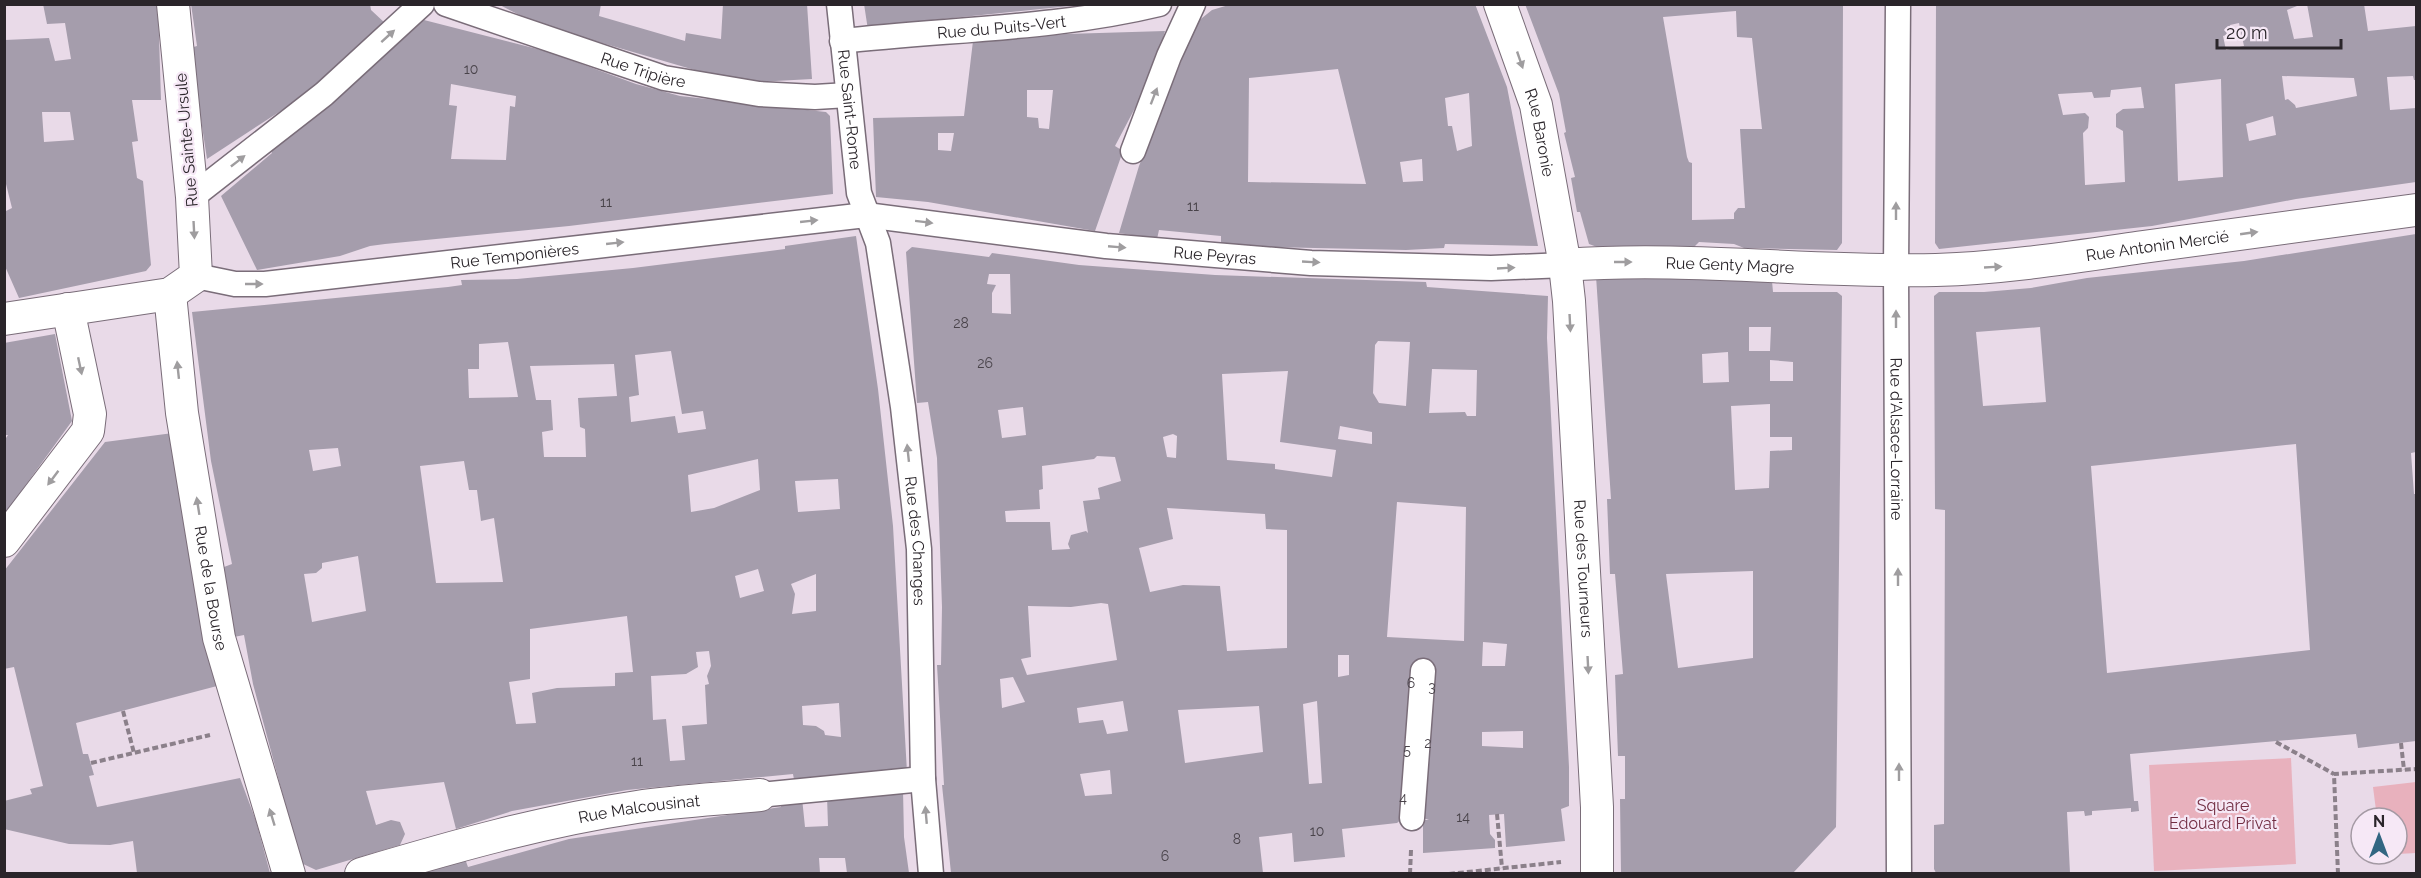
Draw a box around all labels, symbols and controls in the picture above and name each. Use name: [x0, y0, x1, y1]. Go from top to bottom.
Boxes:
street label: Rue du Puits-Vert: [936, 12, 1068, 42]
scale bar: [2217, 12, 2342, 50]
text: 20 m: [2226, 22, 2268, 43]
one-way arrow: [380, 29, 395, 43]
street label: Rue Tripière: [598, 48, 687, 91]
street label: Rue Saint-Rome: [834, 49, 865, 170]
one-way arrow: [1515, 51, 1525, 69]
house number: 10: [464, 61, 478, 77]
street label: Rue Sainte-Ursule: [171, 72, 202, 208]
street label: Rue Baronie: [1521, 86, 1558, 178]
one-way arrow: [1150, 87, 1159, 105]
one-way arrow: [231, 156, 246, 168]
house number: 11: [600, 194, 612, 210]
house number: 11: [1187, 198, 1199, 214]
one-way arrow: [1892, 202, 1901, 221]
one-way arrow: [799, 216, 818, 226]
one-way arrow: [914, 218, 933, 227]
one-way arrow: [190, 221, 199, 240]
street label: Rue Antonin Mercié: [2085, 227, 2230, 265]
one-way arrow: [2240, 228, 2259, 238]
one-way arrow: [605, 238, 624, 248]
street label: Rue Temponières: [449, 239, 580, 273]
one-way arrow: [1107, 242, 1126, 252]
street label: Rue Peyras: [1173, 243, 1257, 268]
street label: Rue Genty Magre: [1666, 253, 1795, 277]
one-way arrow: [1614, 257, 1633, 267]
one-way arrow: [1302, 258, 1321, 267]
one-way arrow: [1984, 262, 2003, 271]
one-way arrow: [1497, 263, 1516, 272]
one-way arrow: [245, 279, 264, 289]
one-way arrow: [1891, 309, 1901, 328]
one-way arrow: [1565, 314, 1574, 333]
house number: 28: [953, 315, 969, 331]
house number: 26: [977, 355, 993, 371]
one-way arrow: [76, 357, 85, 376]
street label: Rue d'Alsace-Lorraine: [1886, 358, 1906, 520]
one-way arrow: [173, 361, 183, 380]
one-way arrow: [903, 443, 913, 462]
one-way arrow: [46, 470, 59, 486]
street label: Rue des Changes: [901, 475, 929, 606]
one-way arrow: [193, 496, 202, 515]
street label: Rue des Tourneurs: [1570, 499, 1597, 638]
street label: Rue de la Bourse: [191, 524, 231, 653]
one-way arrow: [1893, 567, 1903, 586]
one-way arrow: [1583, 655, 1593, 674]
house number: 6: [1407, 675, 1415, 691]
house number: 3: [1428, 679, 1436, 695]
house number: 2: [1424, 735, 1432, 751]
house number: 5: [1403, 742, 1411, 758]
house number: 11: [631, 753, 643, 769]
one-way arrow: [1894, 762, 1904, 781]
house number: 4: [1399, 790, 1407, 806]
street label: Rue Malcousinat: [577, 791, 701, 827]
park label: Square Édouard Privat: [2169, 796, 2278, 833]
one-way arrow: [921, 806, 931, 825]
north arrow: [2349, 806, 2409, 866]
one-way arrow: [267, 808, 276, 826]
house number: 14: [1456, 809, 1470, 825]
text: N: [2373, 812, 2385, 831]
house number: 10: [1310, 823, 1324, 839]
house number: 8: [1233, 831, 1241, 847]
house number: 6: [1161, 848, 1169, 864]

